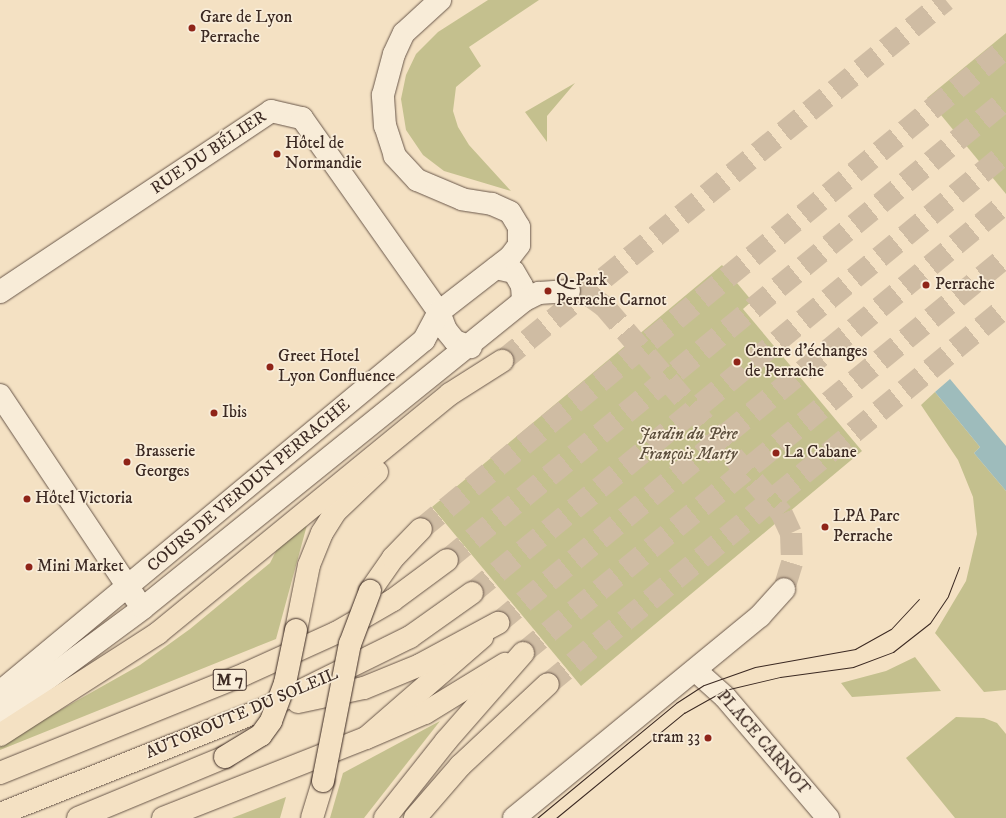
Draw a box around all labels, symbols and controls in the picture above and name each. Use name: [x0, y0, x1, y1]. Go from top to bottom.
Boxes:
place label: Gare de Lyon Perrache: [200, 8, 292, 48]
marker: Gare de Lyon Perrache: [187, 23, 197, 33]
street label: RUE DU BÉLIER: [147, 107, 271, 199]
place label: Hôtel de Normandie: [285, 134, 362, 174]
marker: Hôtel de Normandie: [272, 149, 282, 159]
place label: Q-Park Perrache Carnot: [556, 271, 667, 311]
place label: Perrache: [935, 275, 995, 295]
marker: Perrache: [920, 279, 932, 291]
marker: Q-Park Perrache Carnot: [543, 286, 553, 296]
place label: Centre d'échanges de Perrache: [745, 342, 868, 382]
place label: Greet Hotel Lyon Confluence: [278, 347, 395, 387]
marker: Centre d'échanges de Perrache: [732, 357, 742, 367]
marker: Greet Hotel Lyon Confluence: [265, 362, 275, 372]
street label: COURS DE VERDUN PERRACHE: [143, 395, 355, 577]
place label: Ibis: [222, 403, 247, 423]
marker: Ibis: [209, 408, 219, 418]
park label: Jardin du Père François Marty: [638, 425, 738, 465]
place label: Brasserie Georges: [135, 442, 195, 482]
place label: La Cabane: [784, 443, 857, 463]
marker: La Cabane: [771, 448, 781, 458]
marker: Brasserie Georges: [122, 457, 132, 467]
place label: Hôtel Victoria: [35, 489, 132, 509]
marker: Hôtel Victoria: [22, 494, 32, 504]
place label: LPA Parc Perrache: [833, 507, 900, 547]
marker: LPA Parc Perrache: [820, 522, 830, 532]
place label: Mini Market: [37, 557, 124, 577]
marker: Mini Market: [24, 562, 34, 572]
street label: AUTOROUTE DU SOLEIL: [143, 664, 341, 764]
road number: M 7: [212, 666, 248, 694]
street label: PLACE CARNOT: [712, 686, 814, 800]
place label: tram 33: [652, 728, 700, 748]
marker: tram 33: [703, 733, 713, 743]

